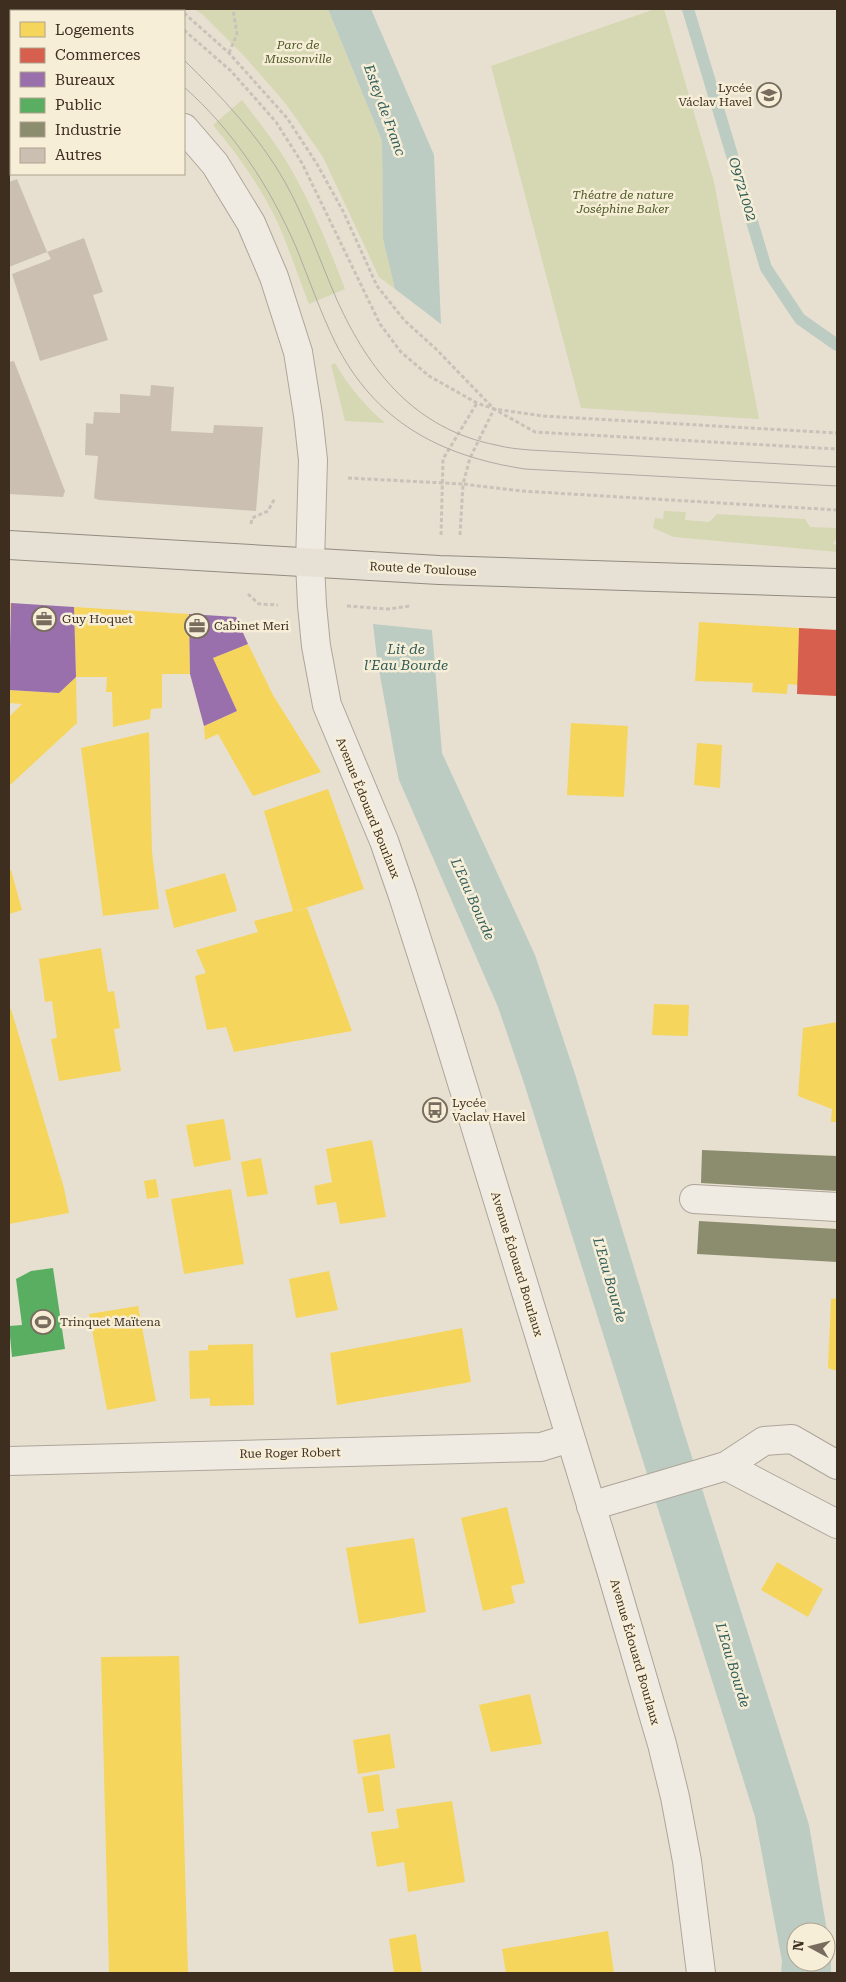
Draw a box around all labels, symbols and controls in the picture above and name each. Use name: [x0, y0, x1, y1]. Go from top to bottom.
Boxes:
legend: [10, 10, 185, 175]
text: Logements: [55, 21, 134, 39]
park label: Parc de Mussonville: [263, 38, 332, 66]
text: Commerces: [55, 46, 140, 64]
water label: Estey de Franc: [361, 61, 409, 159]
text: Bureaux: [55, 71, 115, 89]
place label: Lycée Václav Havel: [678, 81, 752, 109]
school or university icon: Lycée Václav Havel: [756, 82, 782, 108]
text: Public: [55, 96, 102, 114]
text: Industrie: [55, 121, 121, 139]
text: Autres: [55, 146, 102, 164]
water label: O9721002: [726, 155, 760, 223]
park label: Théatre de nature Joséphine Baker: [572, 188, 674, 216]
street label: Route de Toulouse: [369, 559, 477, 579]
office icon: Guy Hoquet: [31, 606, 57, 632]
place label: Guy Hoquet: [62, 612, 133, 626]
office icon: Cabinet Meri: [184, 613, 210, 639]
place label: Cabinet Meri: [214, 619, 289, 633]
water label: Lit de l'Eau Bourde: [364, 641, 448, 673]
street label: Avenue Édouard Bourlaux: [333, 735, 403, 881]
water label: L'Eau Bourde: [447, 855, 498, 942]
place label: Lycée Vaclav Havel: [452, 1096, 526, 1124]
bus stop icon: Lycée Vaclav Havel: [422, 1097, 448, 1123]
street label: Avenue Édouard Bourlaux: [488, 1190, 546, 1338]
water label: L'Eau Bourde: [590, 1235, 630, 1324]
sports icon: Trinquet Maïtena: [30, 1309, 56, 1335]
place label: Trinquet Maïtena: [60, 1315, 161, 1329]
street label: Rue Roger Robert: [239, 1445, 341, 1461]
street label: Avenue Édouard Bourlaux: [607, 1578, 663, 1727]
water label: L'Eau Bourde: [712, 1620, 753, 1709]
north arrow: [786, 1922, 836, 1972]
text: N: [789, 1939, 807, 1952]

